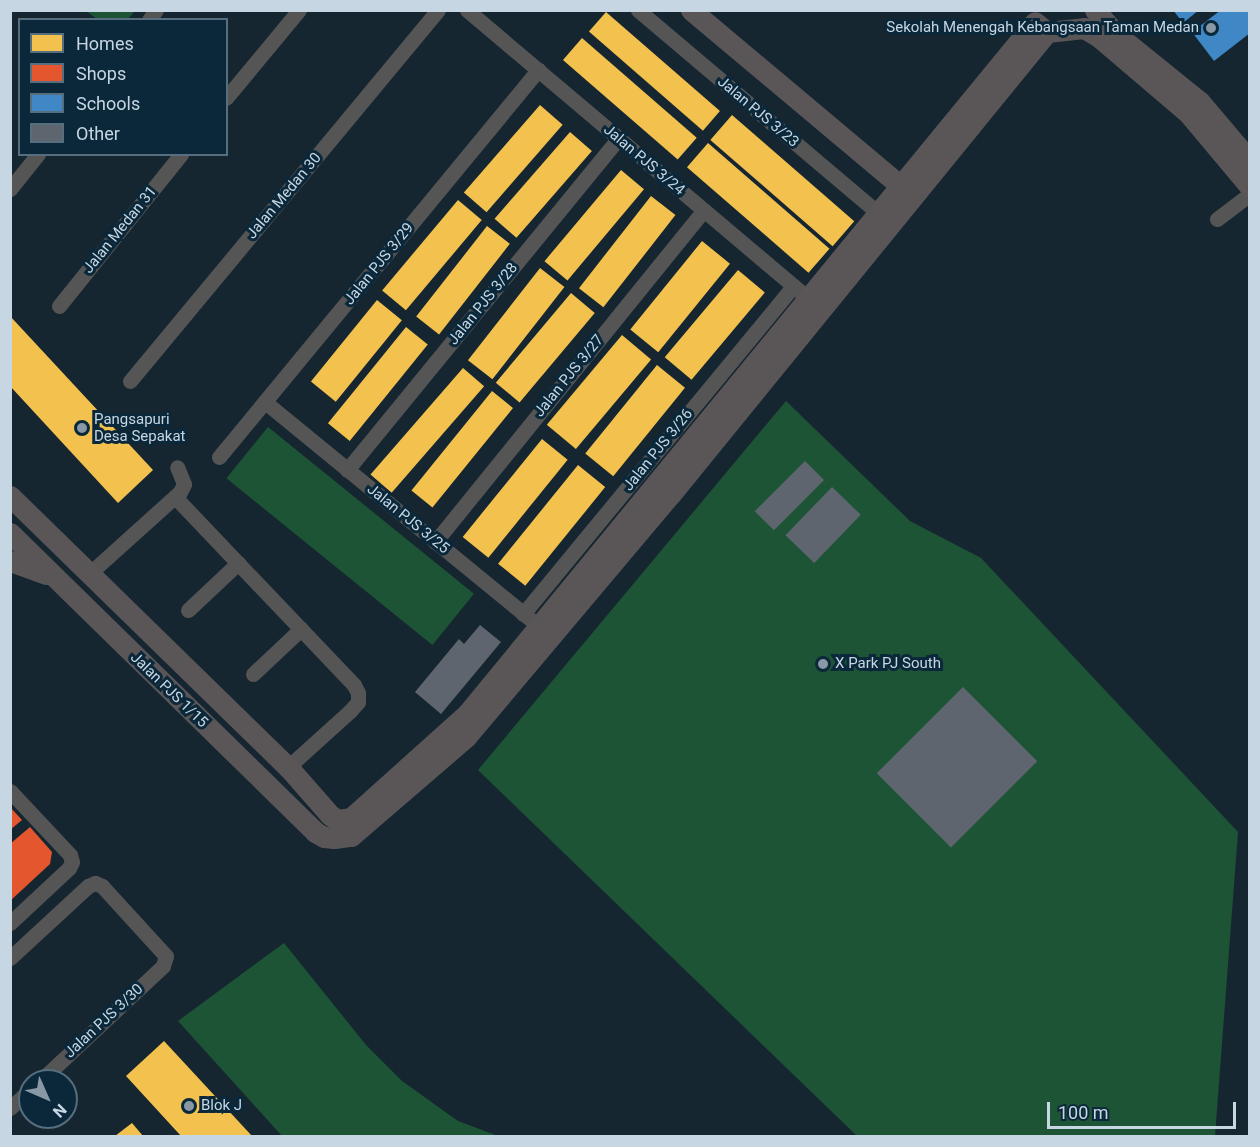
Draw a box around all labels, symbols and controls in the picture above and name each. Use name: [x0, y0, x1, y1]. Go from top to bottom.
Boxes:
legend: [18, 18, 228, 156]
place label: Sekolah Menengah Kebangsaan Taman Medan: [886, 19, 1199, 37]
marker: Sekolah Menengah Kebangsaan Taman Medan: [1204, 21, 1218, 35]
text: Homes: [76, 33, 134, 54]
text: Shops: [76, 63, 126, 84]
street label: Jalan PJS 3/23: [714, 73, 802, 151]
text: Schools: [76, 93, 140, 114]
street label: Jalan PJS 3/24: [600, 121, 688, 199]
text: Other: [76, 123, 120, 144]
street label: Jalan Medan 30: [243, 149, 325, 243]
street label: Jalan Medan 31: [79, 183, 161, 277]
street label: Jalan PJS 3/29: [340, 219, 418, 309]
street label: Jalan PJS 3/28: [444, 259, 522, 349]
street label: Jalan PJS 3/27: [530, 331, 608, 421]
street label: Jalan PJS 3/26: [619, 405, 697, 495]
place label: Pangsapuri Desa Sepakat: [94, 410, 186, 445]
marker: Pangsapuri Desa Sepakat: [75, 421, 89, 435]
street label: Jalan PJS 3/25: [363, 480, 453, 558]
street label: Jalan PJS 1/15: [127, 649, 211, 731]
place label: X Park PJ South: [835, 655, 941, 673]
marker: X Park PJ South: [816, 657, 830, 671]
street label: Jalan PJS 3/30: [61, 980, 147, 1062]
north arrow: [18, 1069, 78, 1129]
scale bar: [1050, 1090, 1239, 1128]
place label: Blok J: [201, 1097, 242, 1115]
marker: Blok J: [182, 1099, 196, 1113]
text: N: [49, 1100, 70, 1121]
text: 100 m: [1058, 1102, 1109, 1123]

